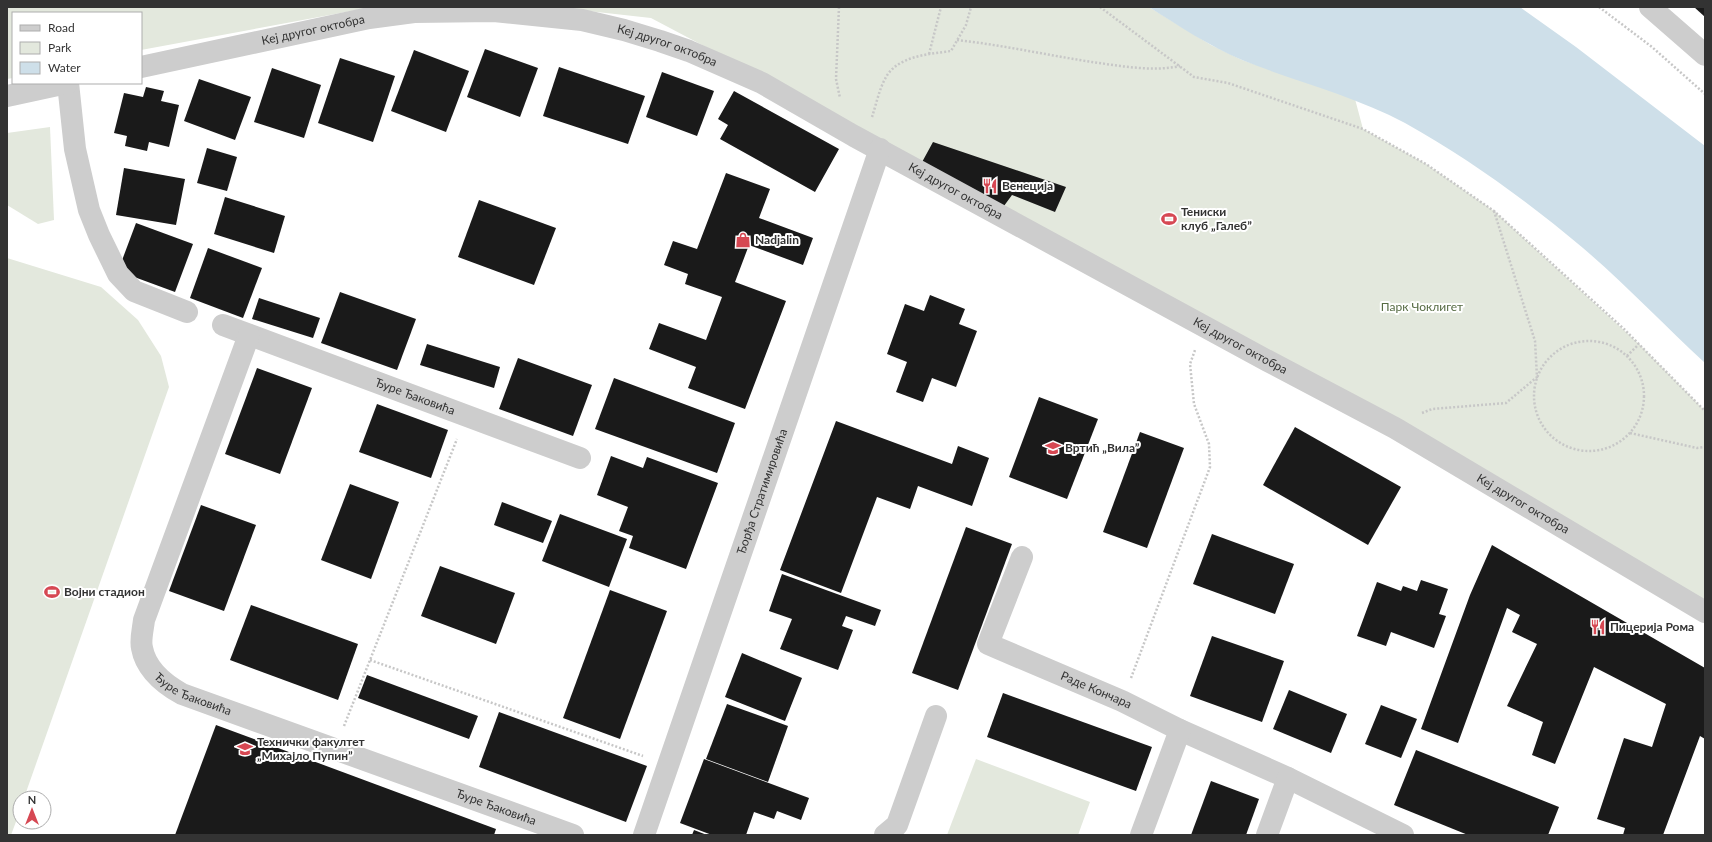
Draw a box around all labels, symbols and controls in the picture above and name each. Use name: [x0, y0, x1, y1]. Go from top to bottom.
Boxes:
street label: Кеј другог октобра: [260, 11, 366, 48]
legend: [12, 12, 142, 84]
text: Road: [48, 20, 75, 35]
street label: Кеј другог октобра: [616, 21, 720, 69]
text: Park: [48, 40, 72, 55]
text: Water: [48, 60, 81, 75]
street label: Кеј другог октобра: [906, 159, 1006, 222]
restaurant icon: Венеција: [981, 177, 999, 195]
place label: Венеција: [1002, 178, 1053, 193]
place label: Тениски клуб „Галеб”: [1181, 204, 1252, 233]
sports icon: Тениски клуб „Галеб”: [1160, 210, 1178, 228]
shop icon: Nadjalin: [734, 231, 752, 249]
place label: Nadjalin: [755, 232, 799, 247]
park label: Парк Чоклигет: [1381, 299, 1463, 314]
street label: Кеј другог октобра: [1191, 314, 1290, 377]
street label: Ђуре Ђаковића: [373, 374, 457, 418]
street label: Ђорђа Стратимировића: [733, 427, 790, 556]
school or university icon: Вртић „Вила”: [1044, 439, 1062, 457]
place label: Вртић „Вила”: [1065, 440, 1140, 455]
street label: Кеј другог октобра: [1474, 470, 1572, 537]
sports icon: Војни стадион: [43, 583, 61, 601]
place label: Војни стадион: [64, 584, 145, 599]
restaurant icon: Пицерија Рома: [1589, 618, 1607, 636]
place label: Пицерија Рома: [1610, 619, 1694, 634]
street label: Раде Кончара: [1059, 668, 1134, 712]
street label: Ђуре Ђаковића: [151, 669, 234, 718]
place label: Технички факултет „Михајло Пупин”: [257, 734, 366, 763]
school or university icon: Технички факултет „Михајло Пупин”: [236, 740, 254, 758]
street label: Ђуре Ђаковића: [454, 786, 539, 828]
north arrow: [12, 790, 52, 830]
text: N: [28, 793, 36, 806]

